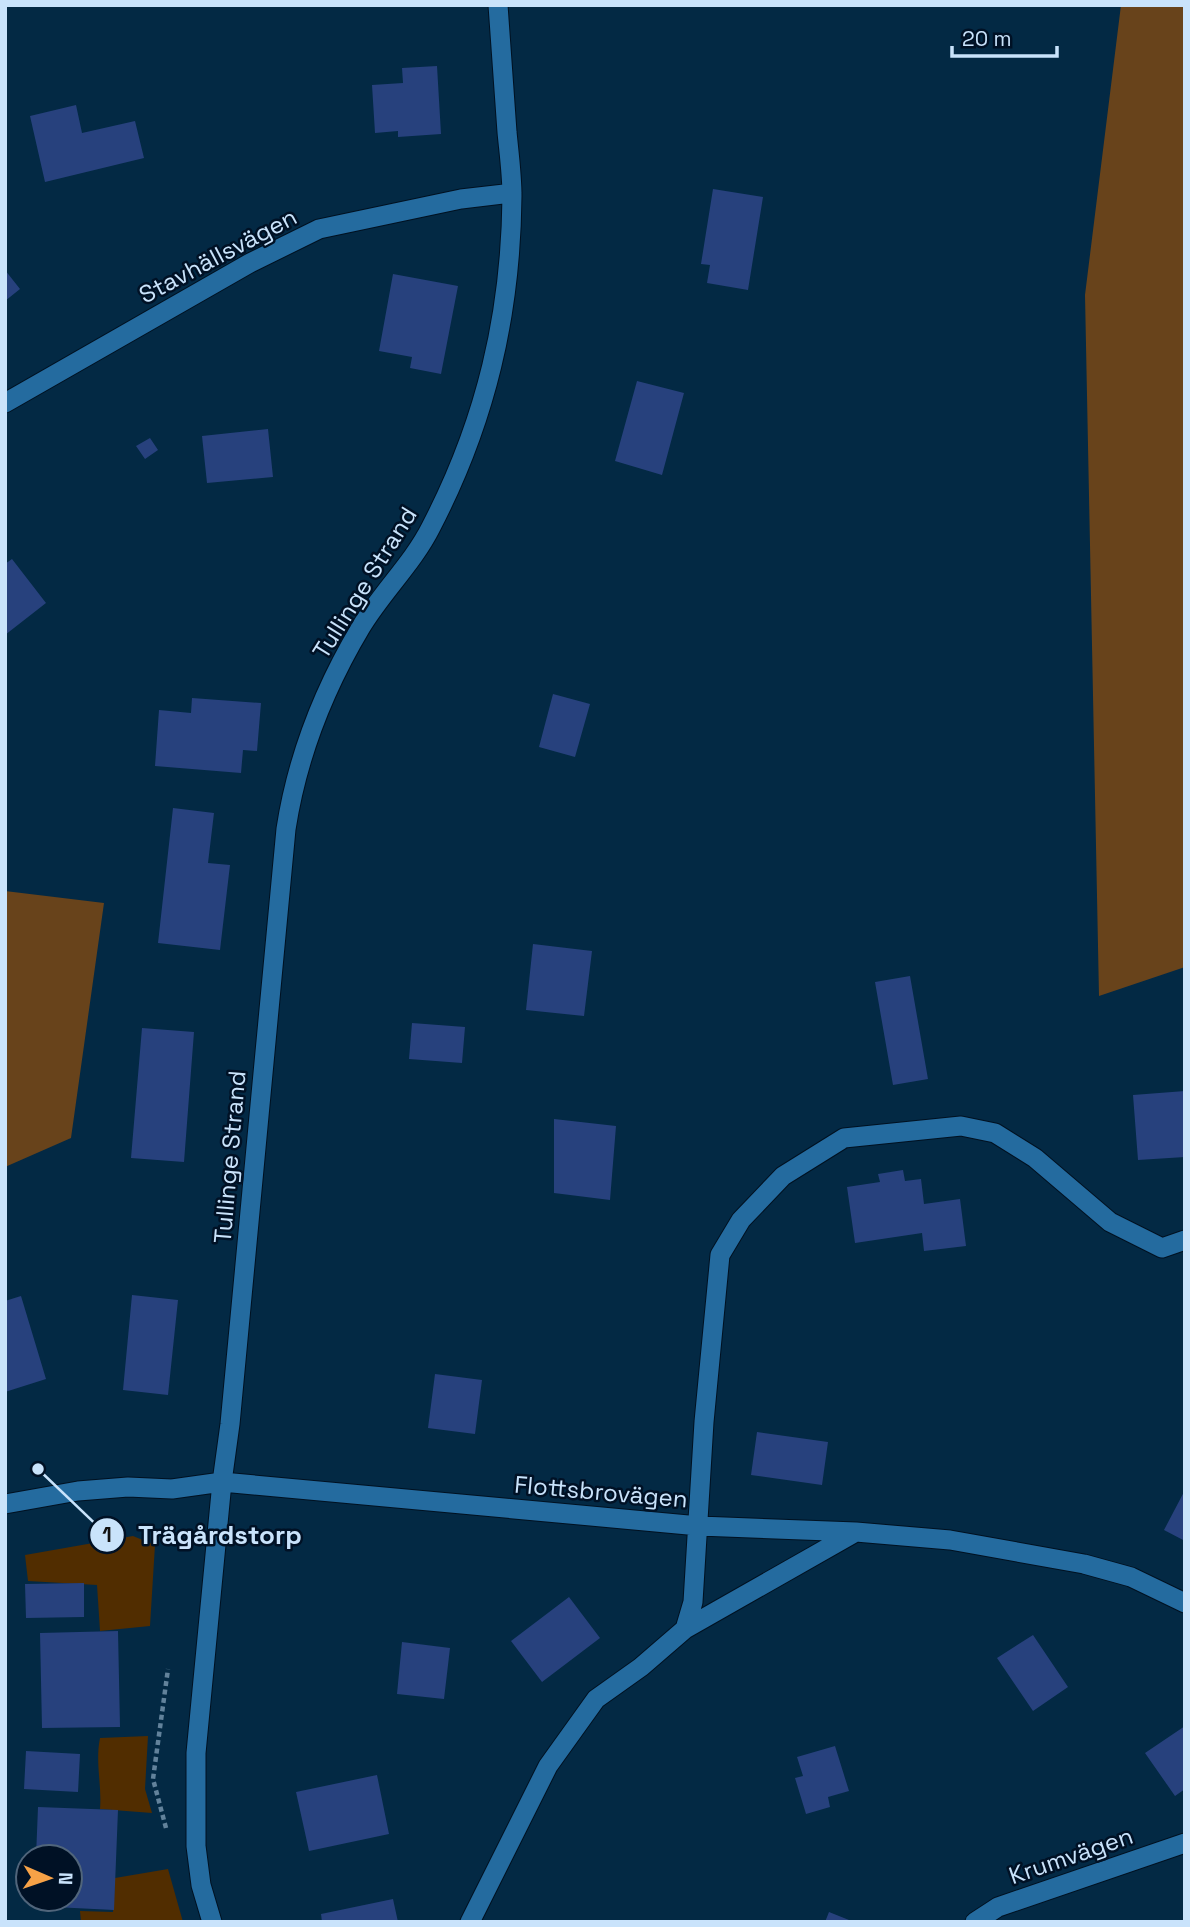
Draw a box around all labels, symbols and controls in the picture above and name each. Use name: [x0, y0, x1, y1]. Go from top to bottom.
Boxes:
scale bar: [952, 14, 1057, 58]
text: 20 m: [962, 25, 1012, 52]
street label: Stavhällsvägen: [133, 201, 302, 310]
street label: Tullinge Strand: [305, 501, 424, 664]
street label: Tullinge Strand: [207, 1069, 253, 1245]
street label: Flottsbrovägen: [513, 1468, 689, 1515]
callout: Trägårdstorp: [90, 1511, 316, 1558]
text: Trägårdstorp: [138, 1518, 302, 1552]
text: 1: [102, 1521, 112, 1548]
street label: Krumvägen: [1005, 1820, 1137, 1891]
north arrow: [14, 1843, 84, 1913]
text: N: [53, 1872, 78, 1885]

